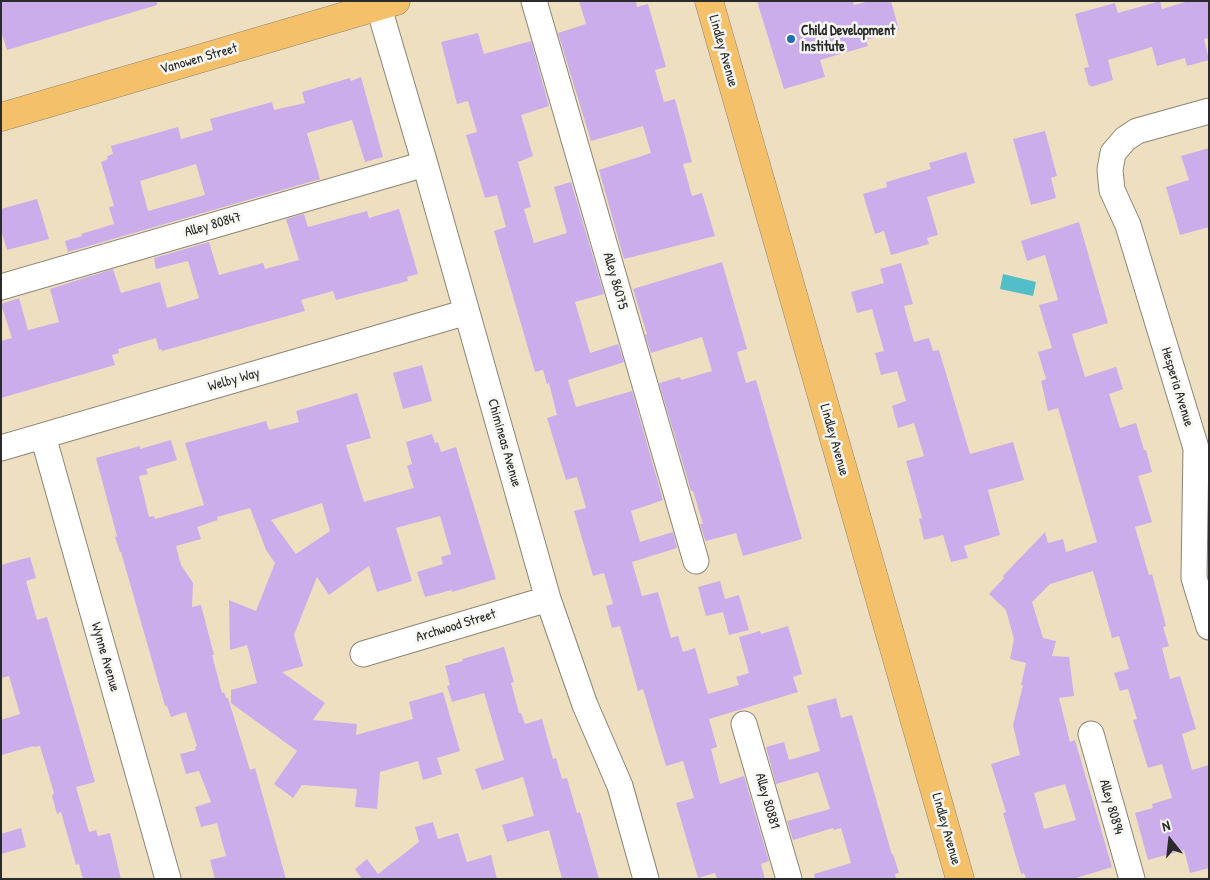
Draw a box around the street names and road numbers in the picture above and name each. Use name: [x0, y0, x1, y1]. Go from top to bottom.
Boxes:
street label: Lindley Avenue: [705, 13, 741, 89]
street label: Vanowen Street: [158, 40, 240, 78]
street label: Alley 80847: [183, 209, 243, 241]
street label: Alley 86075: [599, 251, 631, 311]
street label: Hesperia Avenue: [1157, 345, 1197, 429]
street label: Welby Way: [206, 365, 262, 395]
street label: Chimineas Avenue: [483, 397, 525, 489]
street label: Lindley Avenue: [816, 402, 852, 478]
street label: Archwood Street: [414, 606, 498, 646]
street label: Wynne Avenue: [87, 620, 123, 694]
street label: Alley 80881: [751, 771, 783, 831]
street label: Alley 80894: [1095, 778, 1127, 836]
street label: Lindley Avenue: [928, 791, 964, 867]

